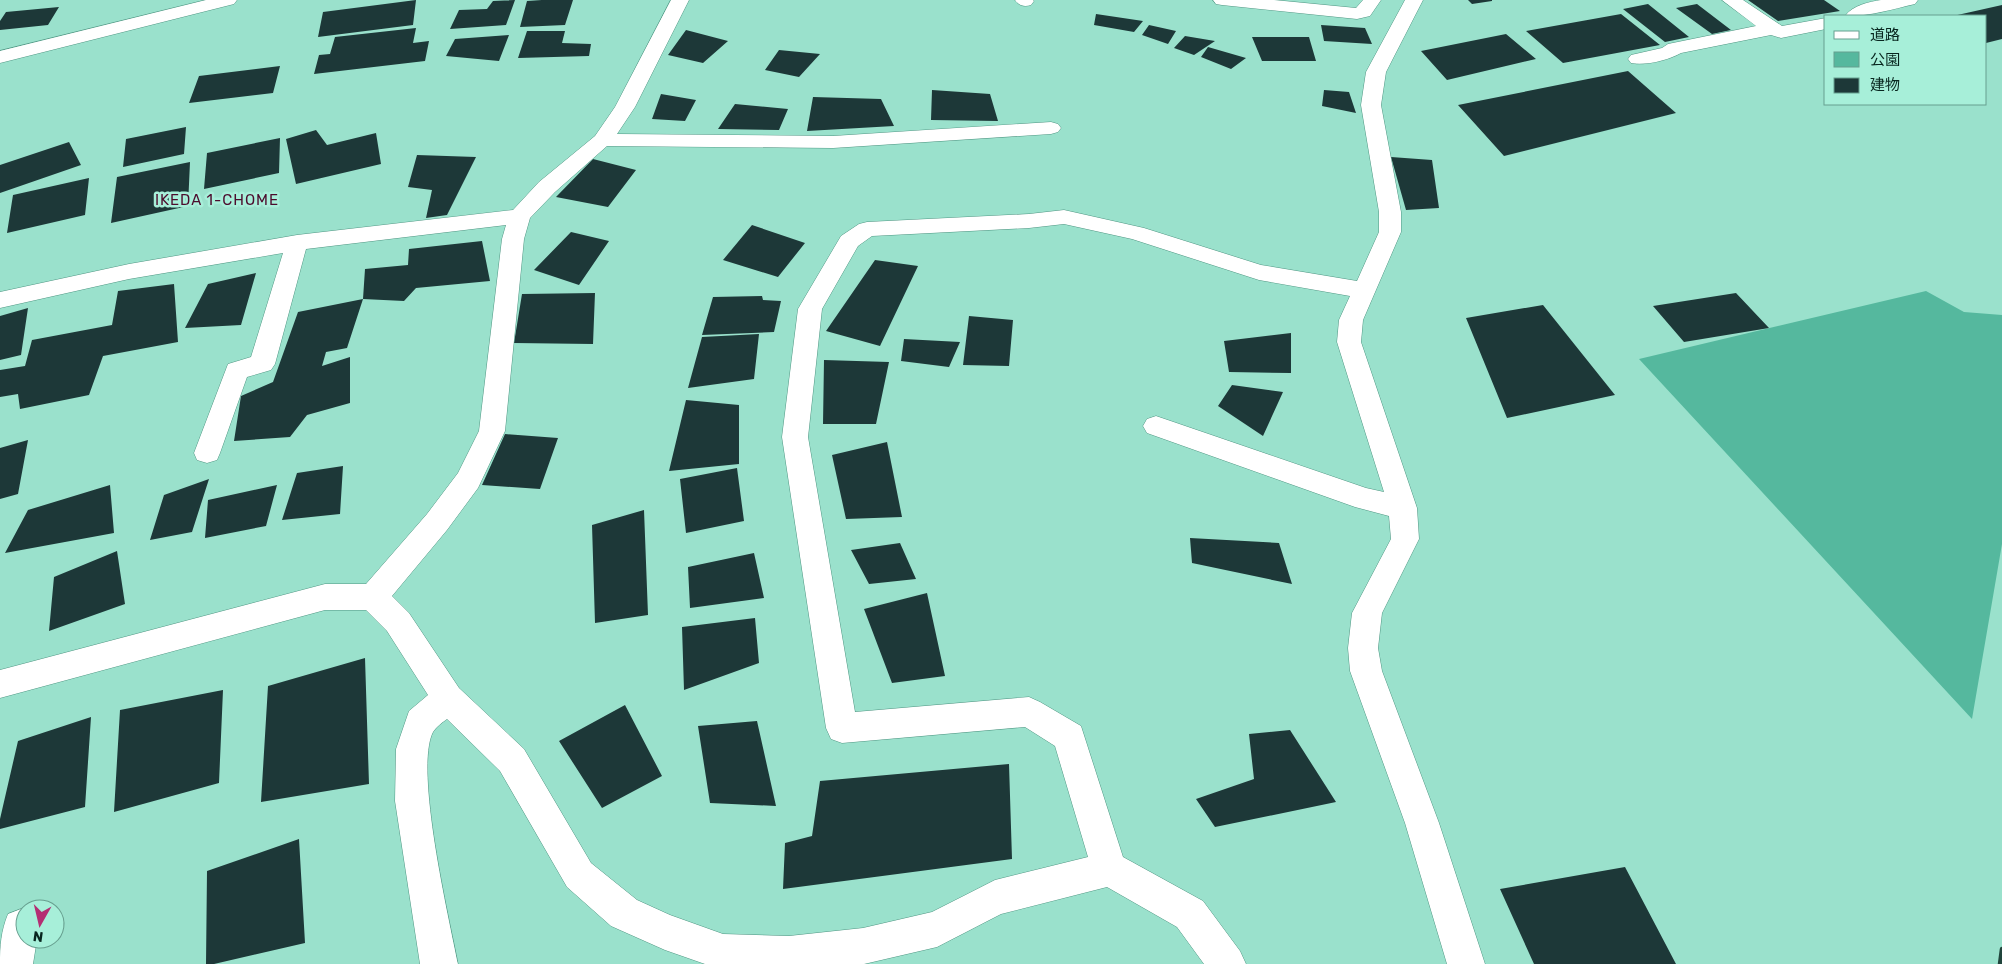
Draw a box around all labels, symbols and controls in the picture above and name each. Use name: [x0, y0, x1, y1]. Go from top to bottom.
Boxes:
legend: [1824, 15, 1987, 105]
text: 道路: [1870, 26, 1900, 44]
text: 公園: [1870, 51, 1900, 69]
text: 建物: [1870, 76, 1900, 94]
district label: IKEDA 1-CHOME: [155, 191, 279, 209]
north arrow: [15, 899, 65, 949]
text: N: [32, 927, 44, 945]

